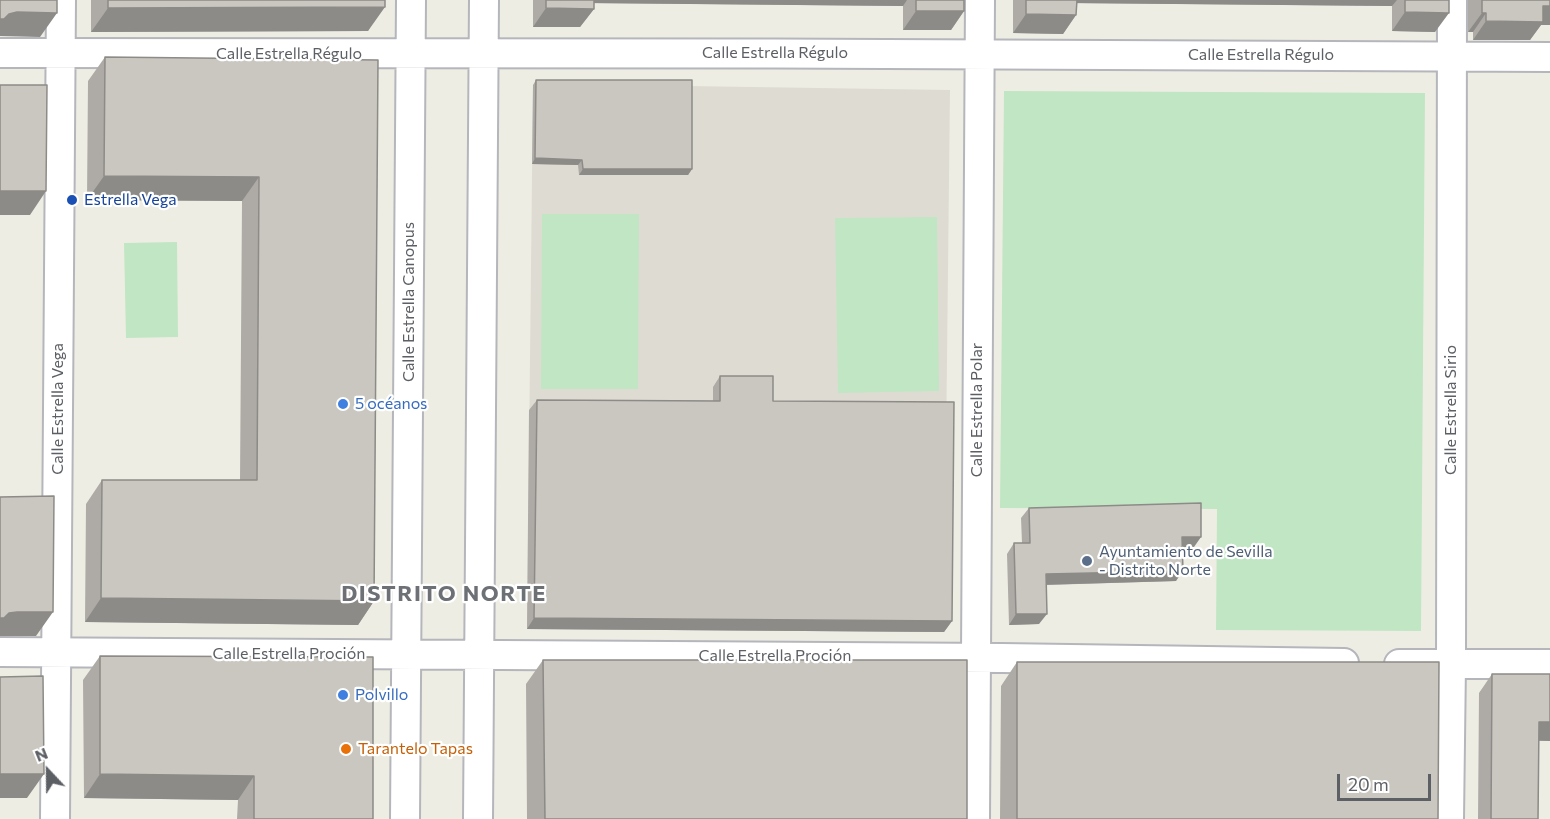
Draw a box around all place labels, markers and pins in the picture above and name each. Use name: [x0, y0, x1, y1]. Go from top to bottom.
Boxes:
place label: Estrella Vega: [84, 190, 177, 210]
marker: Estrella Vega: [65, 193, 79, 207]
place label: 5 océanos: [355, 394, 427, 414]
marker: 5 océanos: [336, 397, 350, 411]
place label: Ayuntamiento de Sevilla - Distrito Norte: [1099, 542, 1273, 580]
marker: Ayuntamiento de Sevilla - Distrito Norte: [1080, 554, 1094, 568]
place label: Polvillo: [355, 685, 408, 705]
marker: Polvillo: [336, 688, 350, 702]
place label: Tarantelo Tapas: [358, 739, 473, 759]
marker: Tarantelo Tapas: [339, 742, 353, 756]

